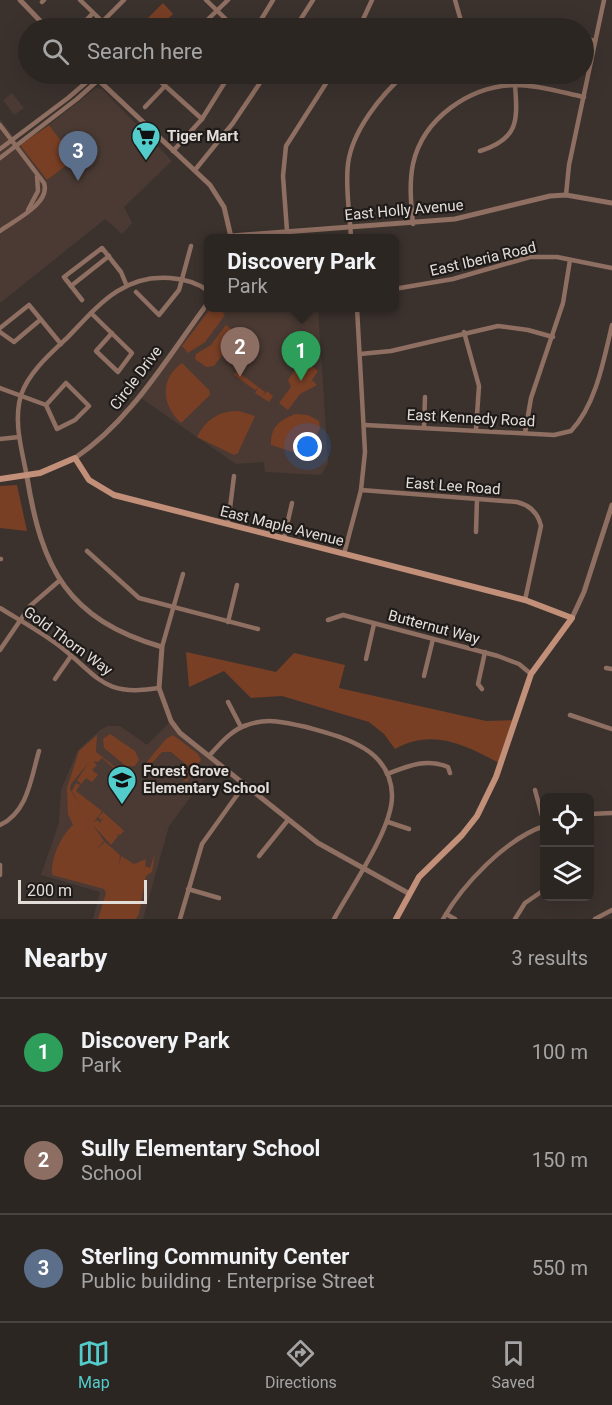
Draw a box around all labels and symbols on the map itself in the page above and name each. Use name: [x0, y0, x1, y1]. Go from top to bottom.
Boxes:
supermarket icon: Tiger Mart: [130, 120, 162, 162]
place label: Tiger Mart: [167, 127, 238, 145]
pin: 3: [58, 132, 98, 181]
street label: East Holly Avenue: [344, 196, 464, 224]
street label: East Iberia Road: [428, 238, 538, 280]
pin: 2: [220, 328, 260, 377]
pin: 1: [282, 332, 320, 381]
street label: Circle Drive: [106, 343, 166, 413]
street label: East Kennedy Road: [406, 406, 536, 430]
your location: [293, 432, 322, 461]
street label: East Lee Road: [405, 474, 501, 498]
street label: East Maple Avenue: [218, 502, 346, 550]
street label: Gold Thorn Way: [20, 603, 116, 679]
street label: Butternut Way: [386, 606, 482, 648]
place label: Forest Grove Elementary School: [143, 762, 269, 797]
school or university icon: Forest Grove Elementary School: [106, 764, 138, 806]
scale bar: [18, 877, 147, 904]

